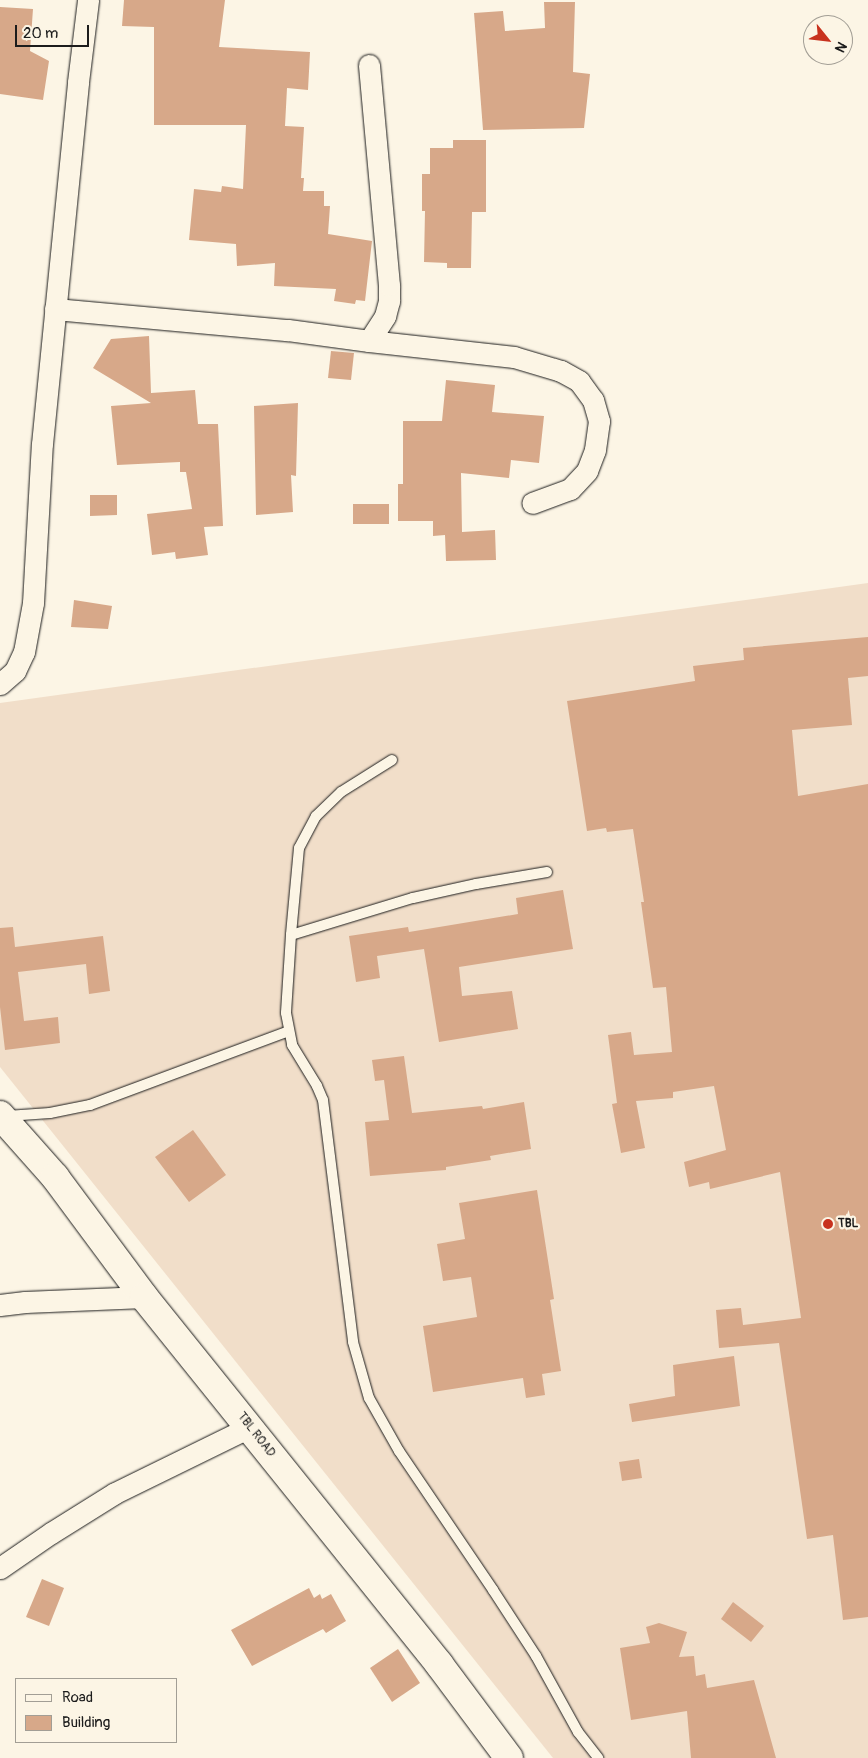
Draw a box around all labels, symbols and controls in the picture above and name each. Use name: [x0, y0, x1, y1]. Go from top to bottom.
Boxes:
scale bar: [18, 15, 91, 47]
north arrow: [803, 15, 853, 65]
text: 20 m: [23, 24, 58, 43]
text: N: [831, 39, 850, 55]
place label: TBL: [838, 1217, 858, 1231]
marker: TBL: [822, 1218, 834, 1230]
street label: TBL ROAD: [234, 1410, 278, 1460]
legend: [15, 1678, 178, 1743]
text: Road: [62, 1688, 93, 1707]
text: Building: [62, 1713, 110, 1732]

